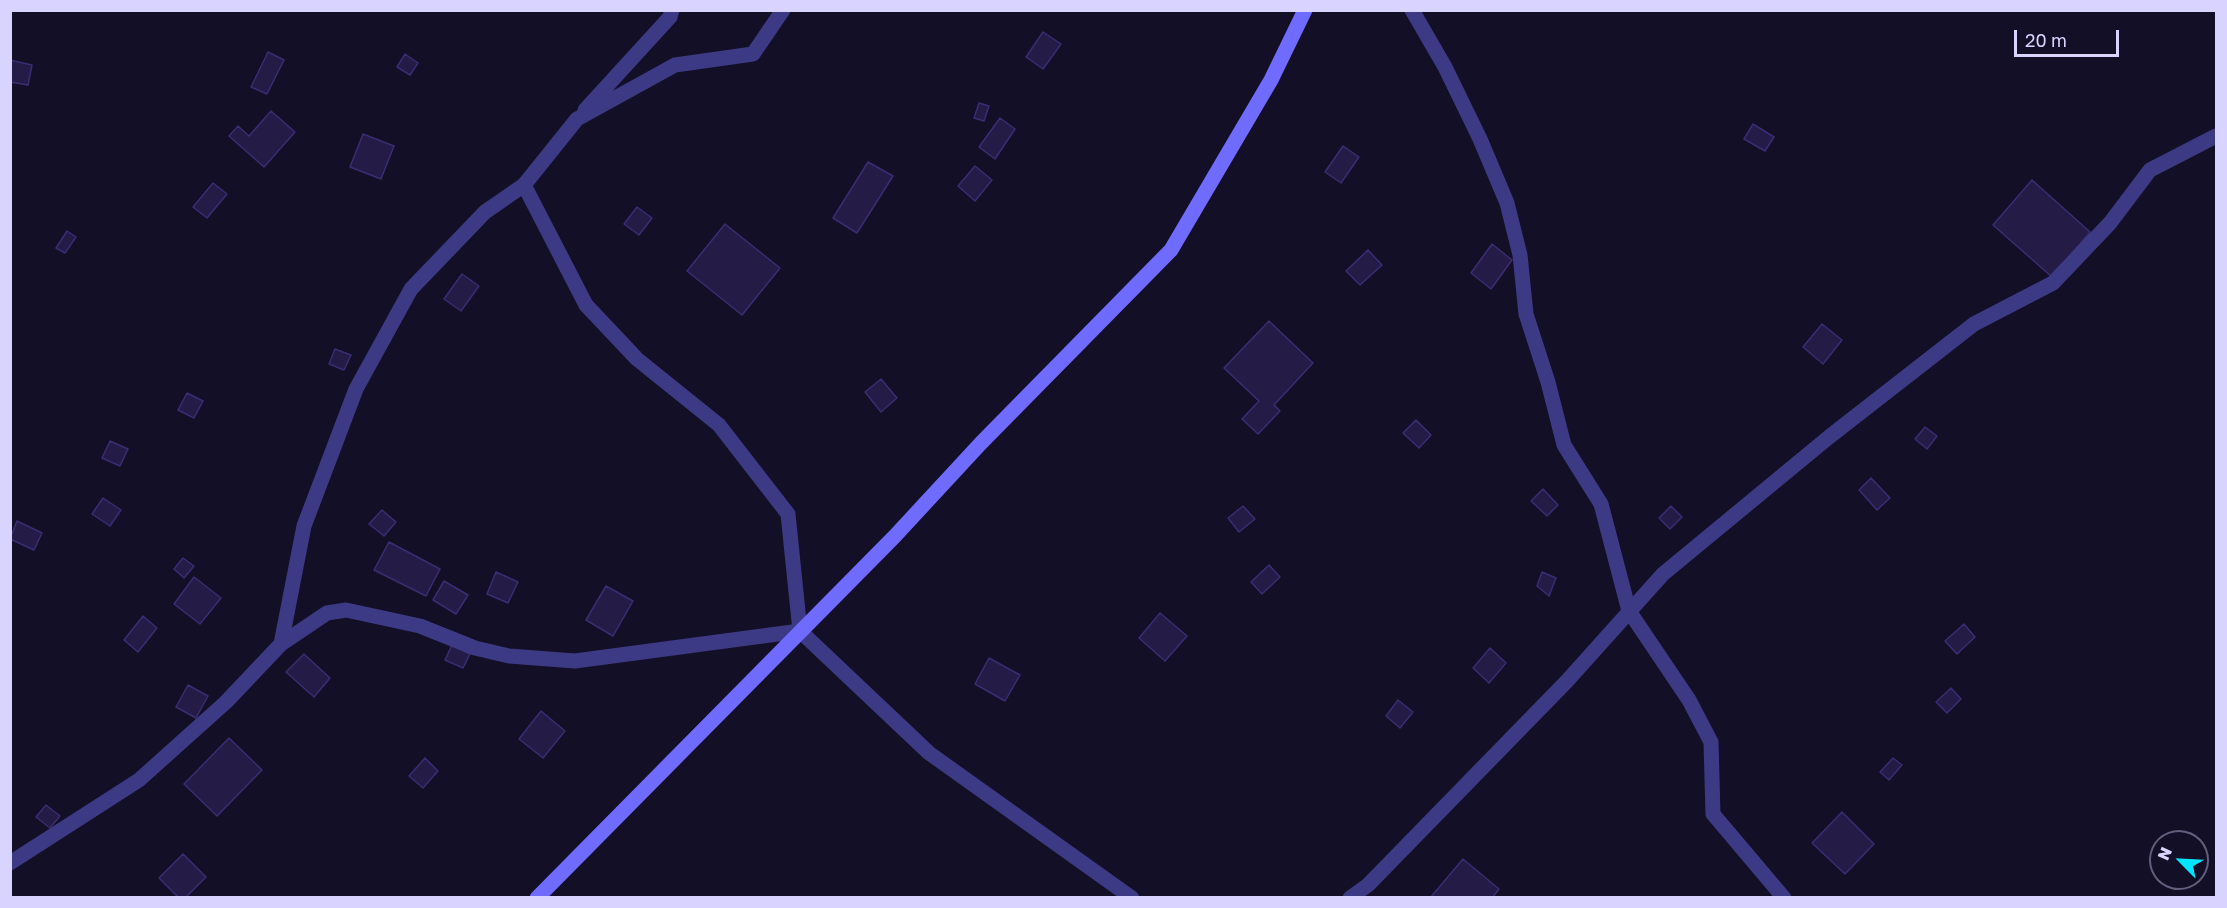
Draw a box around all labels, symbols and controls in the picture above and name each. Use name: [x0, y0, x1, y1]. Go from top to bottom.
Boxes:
scale bar: [2017, 18, 2122, 56]
text: 20 m: [2025, 29, 2067, 51]
north arrow: [2149, 830, 2209, 890]
text: N: [2153, 844, 2176, 863]

